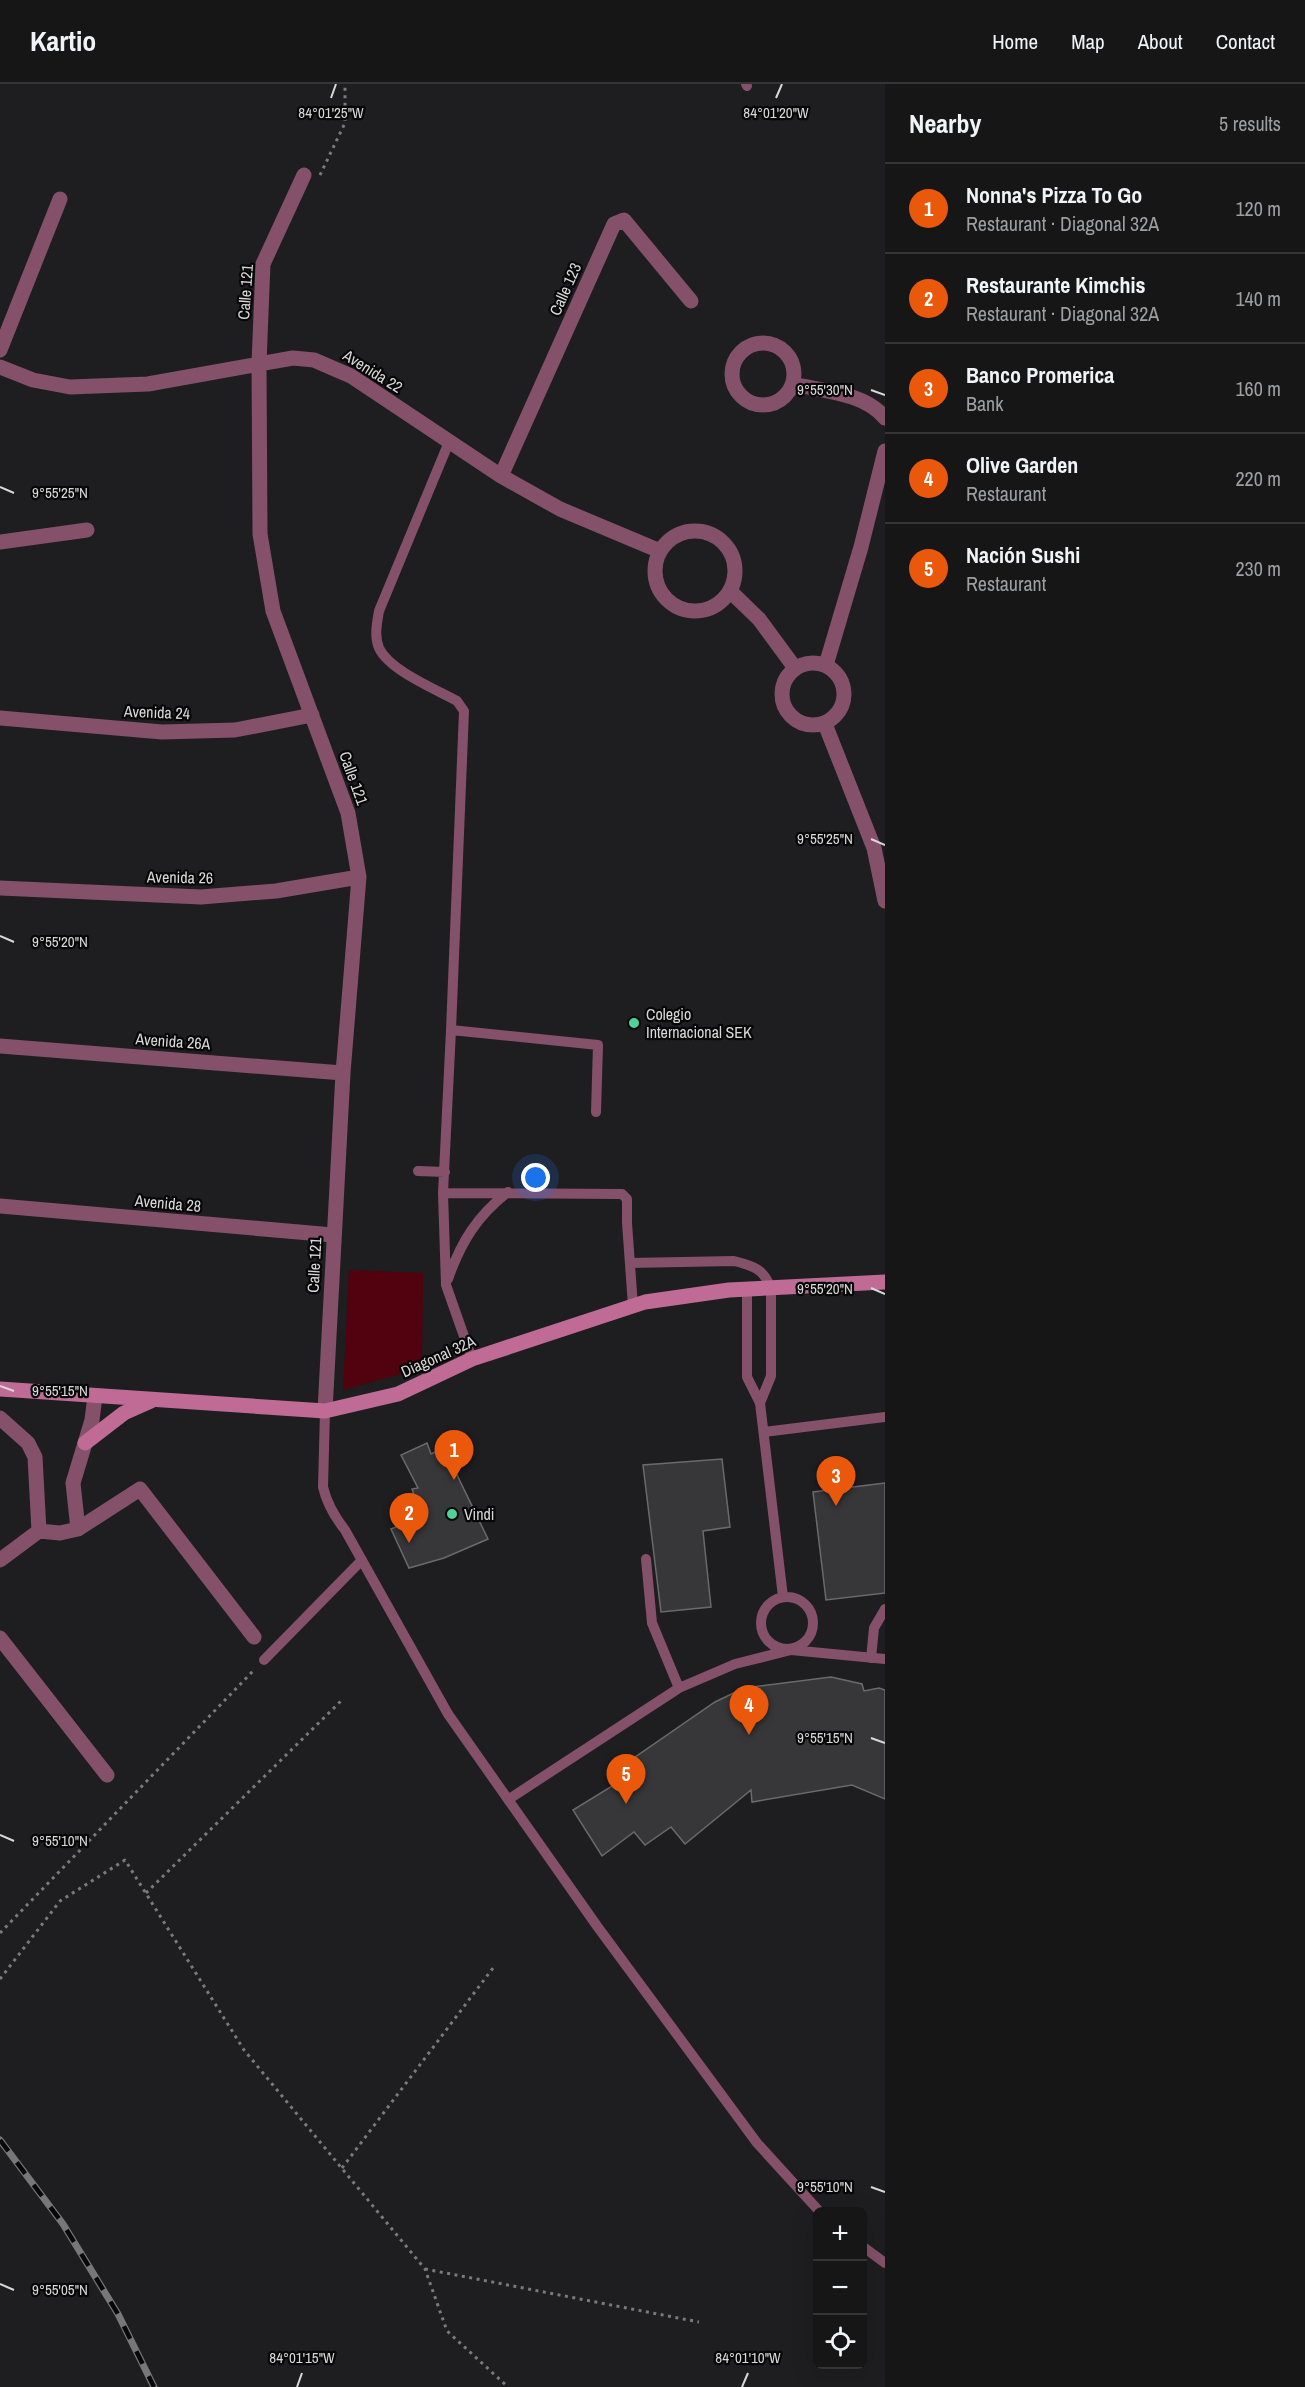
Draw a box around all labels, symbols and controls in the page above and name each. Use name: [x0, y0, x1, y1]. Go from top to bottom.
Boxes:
text: Kartio: [30, 22, 96, 60]
text: Home: [992, 27, 1038, 56]
text: Map: [1071, 27, 1105, 56]
text: About: [1138, 27, 1183, 56]
text: Contact: [1216, 27, 1275, 56]
text: 84°01'25"W: [298, 102, 364, 123]
text: 84°01'20"W: [743, 102, 809, 123]
text: Nearby: [909, 106, 981, 141]
text: 5 results: [1219, 110, 1281, 137]
text: Nonna's Pizza To Go: [966, 180, 1142, 210]
text: 1: [924, 195, 933, 222]
text: 120 m: [1235, 195, 1281, 222]
text: Restaurant · Diagonal 32A: [966, 210, 1159, 237]
street label: Calle 123: [544, 259, 586, 319]
street label: Calle 121: [232, 263, 258, 320]
text: Restaurante Kimchis: [966, 270, 1145, 300]
text: 2: [924, 285, 933, 312]
text: 140 m: [1235, 285, 1281, 312]
text: Restaurant · Diagonal 32A: [966, 300, 1159, 327]
street label: Avenida 22: [338, 344, 407, 398]
text: Banco Promerica: [966, 360, 1114, 390]
text: 3: [924, 375, 933, 402]
text: 160 m: [1235, 375, 1281, 402]
text: 9°55'30"N: [797, 379, 853, 400]
text: Bank: [966, 390, 1003, 417]
text: Olive Garden: [966, 450, 1078, 480]
text: 4: [924, 465, 933, 492]
text: 220 m: [1235, 465, 1281, 492]
text: Restaurant: [966, 480, 1046, 507]
text: 9°55'25"N: [32, 482, 88, 503]
text: Nación Sushi: [966, 540, 1080, 570]
text: 5: [924, 555, 933, 582]
text: 230 m: [1235, 555, 1281, 582]
text: Restaurant: [966, 570, 1046, 597]
street label: Avenida 24: [123, 700, 190, 724]
street label: Calle 121: [334, 748, 374, 808]
text: 9°55'25"N: [797, 828, 853, 849]
street label: Avenida 26: [146, 865, 213, 889]
text: 9°55'20"N: [32, 931, 88, 952]
place label: Colegio Internacional SEK: [646, 1003, 752, 1043]
marker: Colegio Internacional SEK: [627, 1016, 641, 1030]
street label: Avenida 26A: [134, 1027, 211, 1055]
your location: [521, 1163, 550, 1192]
street label: Avenida 28: [133, 1189, 202, 1217]
street label: Calle 121: [302, 1236, 326, 1293]
text: 9°55'20"N: [797, 1278, 853, 1299]
street label: Diagonal 32A: [397, 1330, 479, 1382]
text: 9°55'15"N: [32, 1380, 88, 1401]
pin: 1: [434, 1430, 474, 1480]
pin: 3: [816, 1456, 856, 1506]
pin: 2: [390, 1494, 428, 1543]
place label: Vindi: [464, 1503, 494, 1525]
marker: Vindi: [445, 1507, 459, 1521]
pin: 4: [730, 1686, 768, 1735]
text: 9°55'15"N: [797, 1727, 853, 1748]
pin: 5: [606, 1754, 646, 1804]
text: 9°55'10"N: [32, 1830, 88, 1851]
text: 9°55'10"N: [797, 2176, 853, 2197]
map controls: [813, 2207, 867, 2369]
button: +: [813, 2207, 867, 2261]
button: −: [813, 2261, 867, 2315]
text: 9°55'05"N: [32, 2279, 88, 2300]
button: locate: [813, 2315, 867, 2369]
text: 84°01'15"W: [269, 2347, 335, 2368]
text: 84°01'10"W: [715, 2347, 781, 2368]

